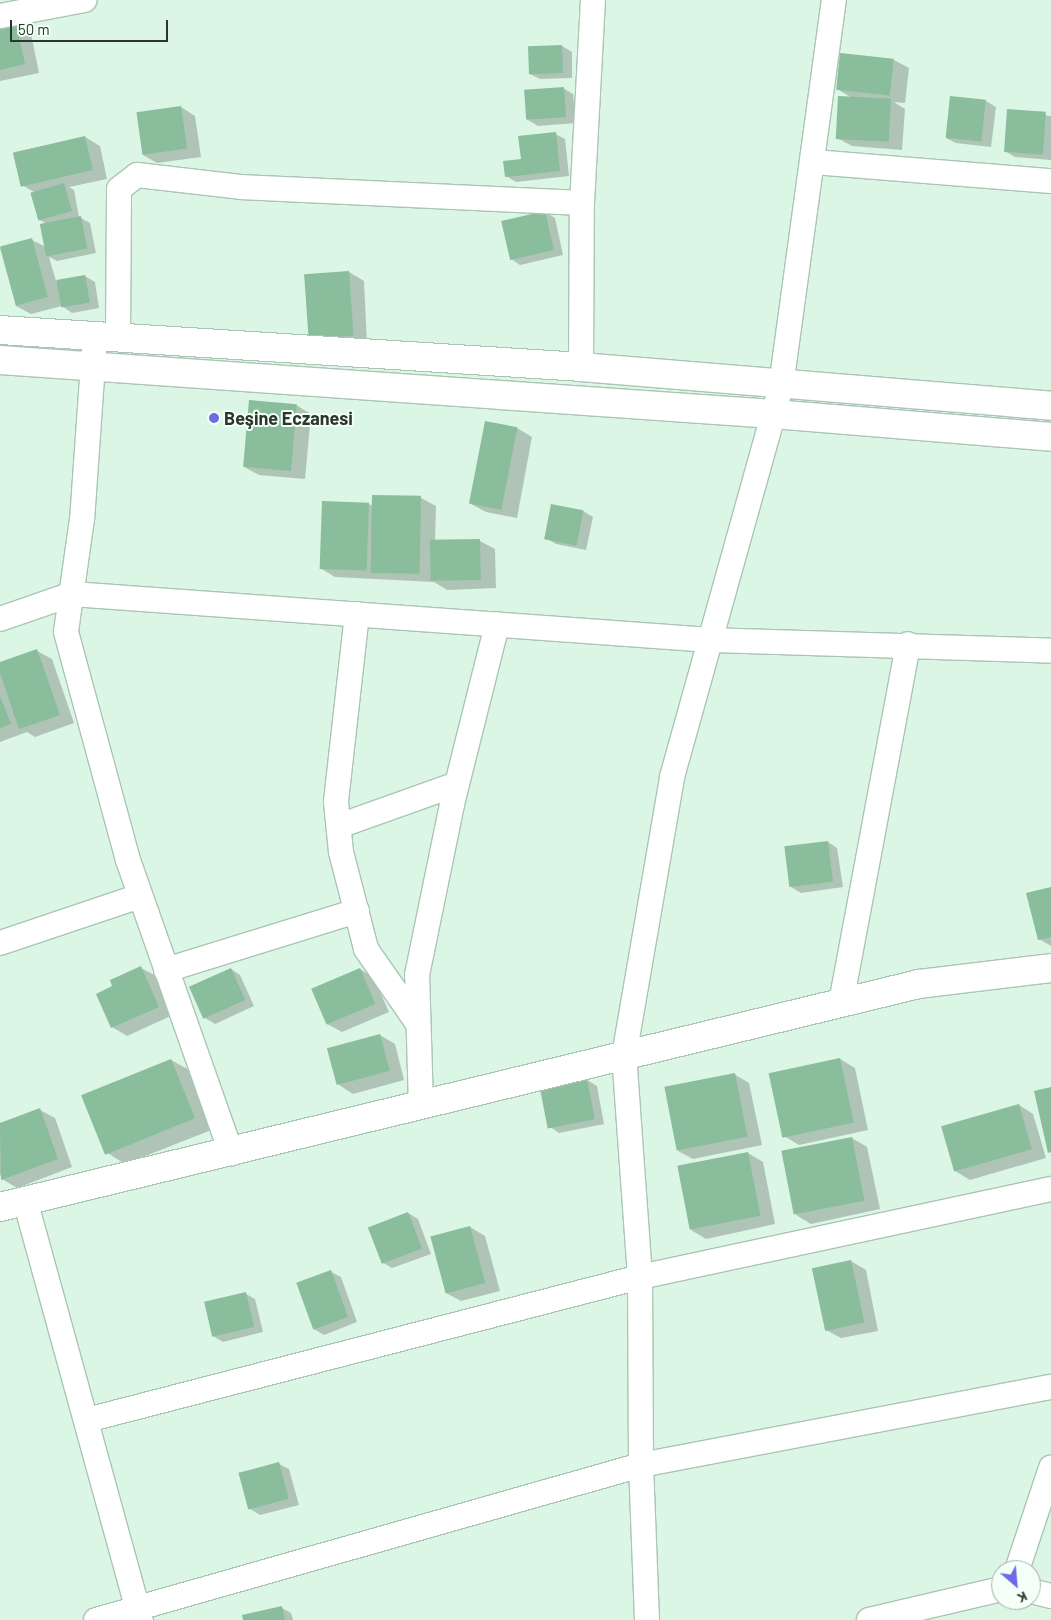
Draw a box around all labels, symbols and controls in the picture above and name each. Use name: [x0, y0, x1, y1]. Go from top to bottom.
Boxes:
scale bar: [12, 10, 170, 42]
text: 50 m: [18, 20, 50, 38]
place label: Beşine Eczanesi: [224, 407, 353, 429]
marker: Beşine Eczanesi: [208, 412, 220, 424]
north arrow: [991, 1560, 1041, 1610]
text: K: [1015, 1588, 1030, 1607]

